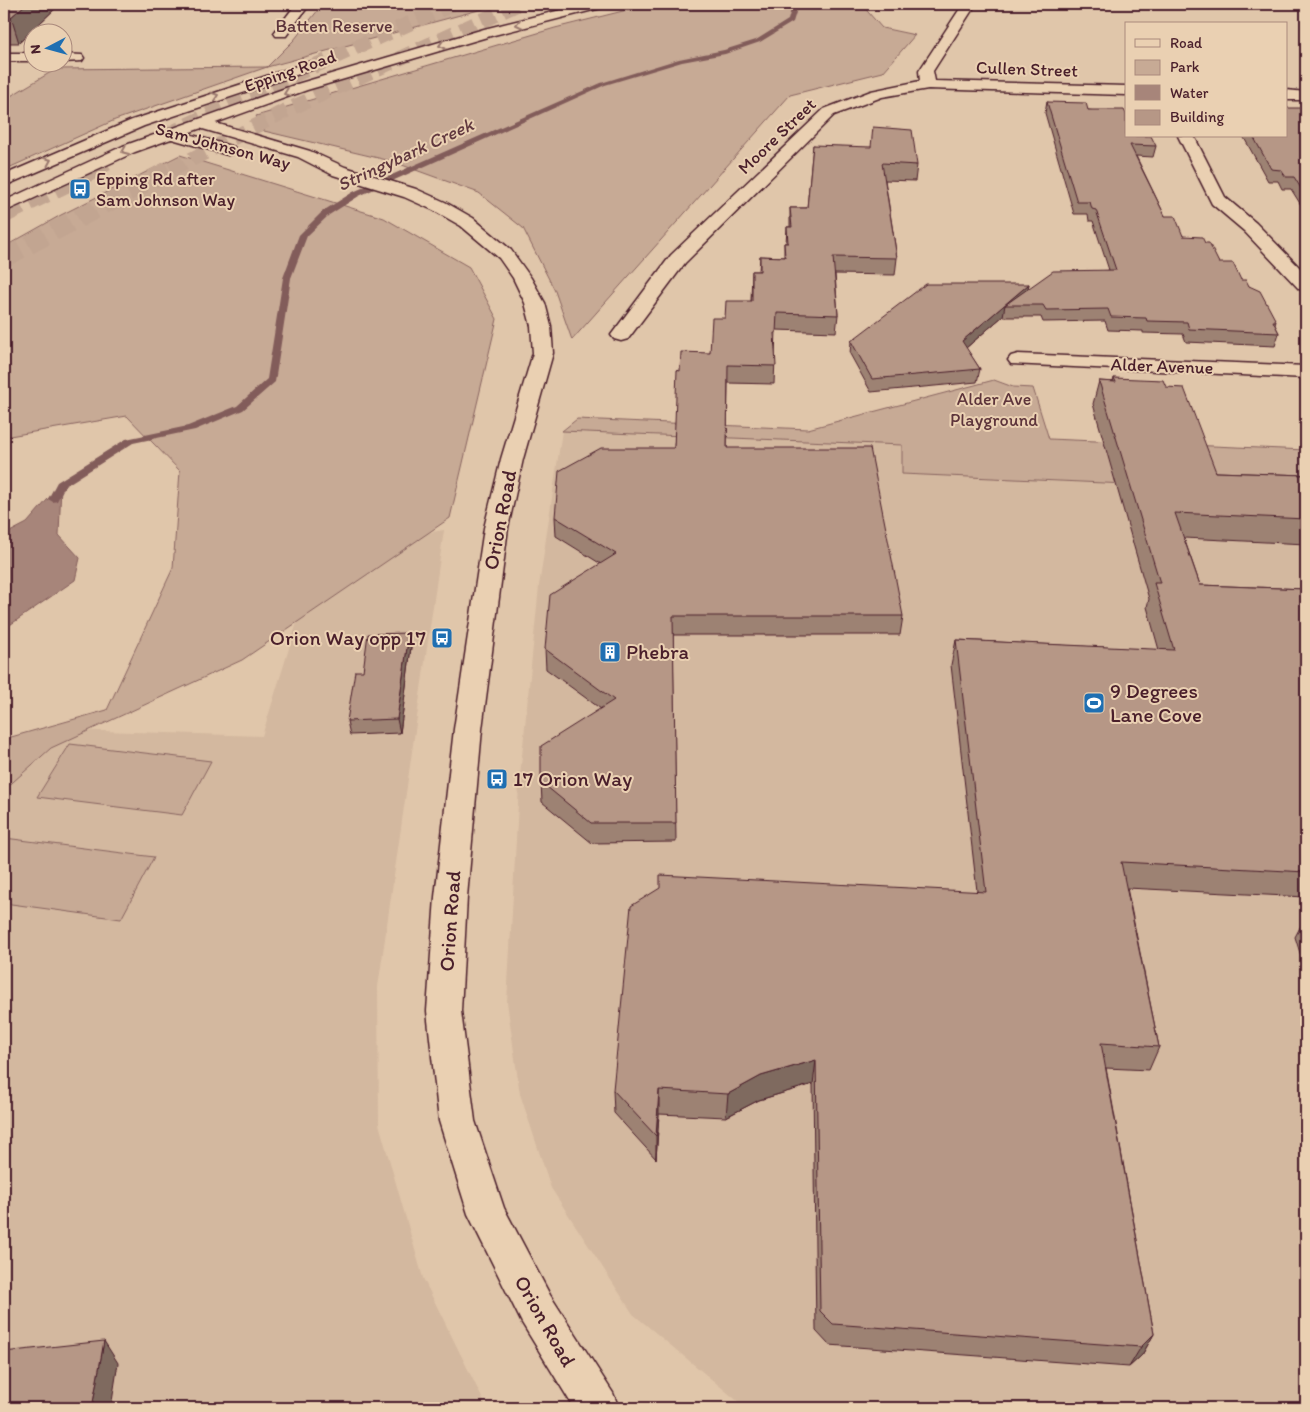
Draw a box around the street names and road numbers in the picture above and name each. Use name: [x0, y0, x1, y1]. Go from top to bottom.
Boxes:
street label: Epping Road: [241, 45, 339, 97]
street label: Cullen Street: [976, 56, 1079, 82]
street label: Moore Street: [733, 93, 821, 179]
street label: Sam Johnson Way: [153, 117, 293, 175]
street label: Alder Avenue: [1110, 353, 1214, 379]
street label: Orion Road: [478, 467, 522, 572]
street label: Orion Road: [434, 869, 466, 972]
street label: Orion Road: [509, 1271, 582, 1371]

